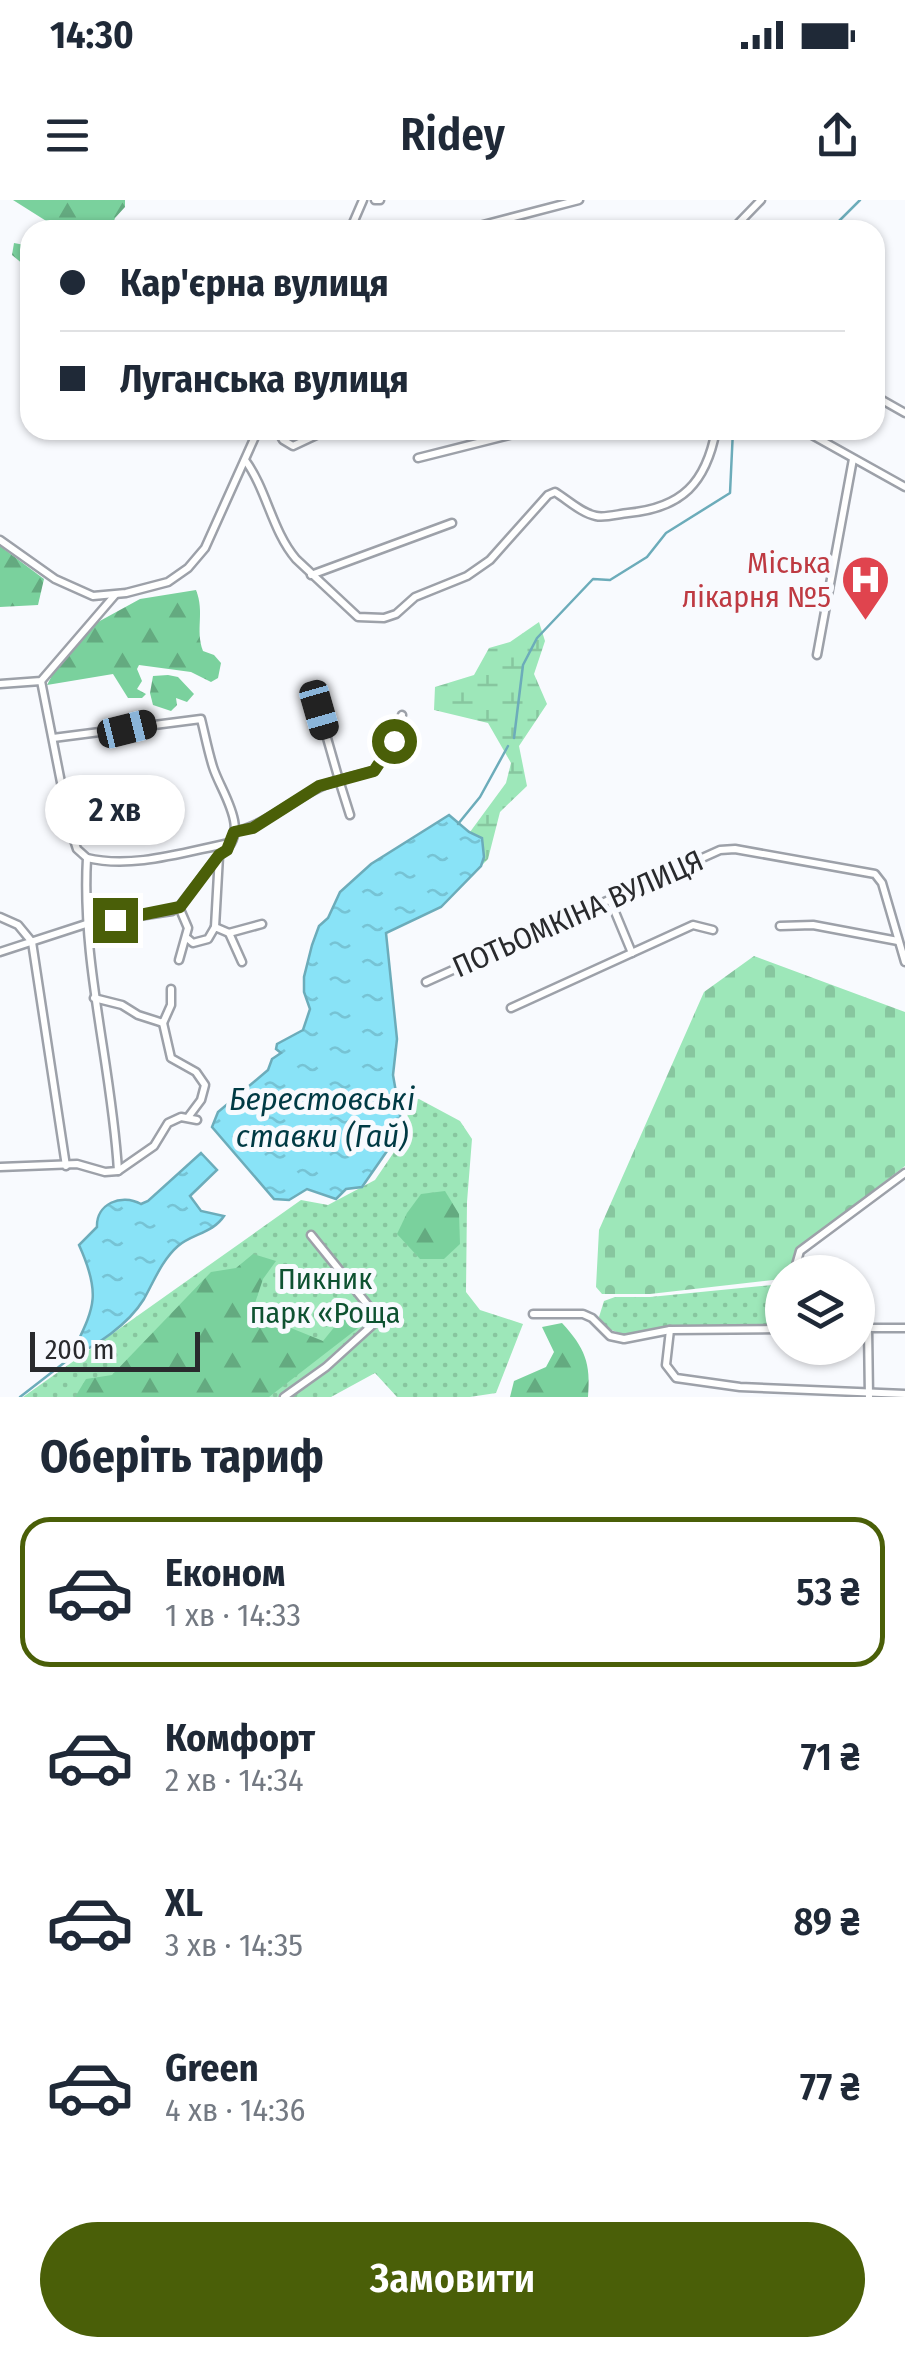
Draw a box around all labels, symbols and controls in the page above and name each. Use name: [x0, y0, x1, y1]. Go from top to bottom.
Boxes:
text: 14:30: [50, 12, 134, 58]
icon: menu: [40, 108, 95, 163]
text: Ridey: [400, 108, 505, 162]
icon: share: [810, 108, 865, 163]
text: Кар'єрна вулиця: [120, 260, 389, 306]
text: Луганська вулиця: [120, 356, 409, 402]
place label: Міська лікарня №5: [682, 545, 831, 615]
hospital icon: Міська лікарня №5: [840, 554, 892, 622]
car: [296, 677, 342, 743]
car: [94, 707, 160, 751]
route start: [372, 719, 417, 764]
callout: 2 хв: [45, 775, 185, 845]
text: 2 хв: [89, 791, 141, 829]
street label: ПОТЬОМКІНА ВУЛИЦЯ: [447, 843, 709, 985]
route end: [93, 898, 138, 943]
water label: Берестовські ставки (Гай): [229, 1080, 415, 1155]
map controls: [765, 1255, 875, 1365]
button: layers: [765, 1255, 875, 1365]
park label: Пикник парк «Роща: [250, 1261, 400, 1331]
scale bar: [30, 1327, 200, 1372]
text: 200 m: [45, 1333, 115, 1366]
text: Оберіть тариф: [40, 1430, 324, 1484]
icon: car: [45, 1547, 135, 1637]
text: Економ: [165, 1550, 285, 1596]
text: 53 ₴: [796, 1569, 860, 1615]
text: 1 хв · 14:33: [165, 1596, 301, 1634]
icon: car: [45, 1712, 135, 1802]
text: Комфорт: [165, 1715, 315, 1761]
text: 71 ₴: [801, 1734, 860, 1780]
text: 2 хв · 14:34: [165, 1761, 303, 1799]
icon: car: [45, 1877, 135, 1967]
text: XL: [165, 1880, 203, 1926]
text: 89 ₴: [793, 1899, 860, 1945]
text: 3 хв · 14:35: [165, 1926, 303, 1964]
icon: car: [45, 2042, 135, 2132]
text: Green: [165, 2045, 259, 2091]
text: 77 ₴: [800, 2064, 860, 2110]
text: 4 хв · 14:36: [165, 2091, 305, 2129]
button: Замовити: [40, 2222, 865, 2337]

